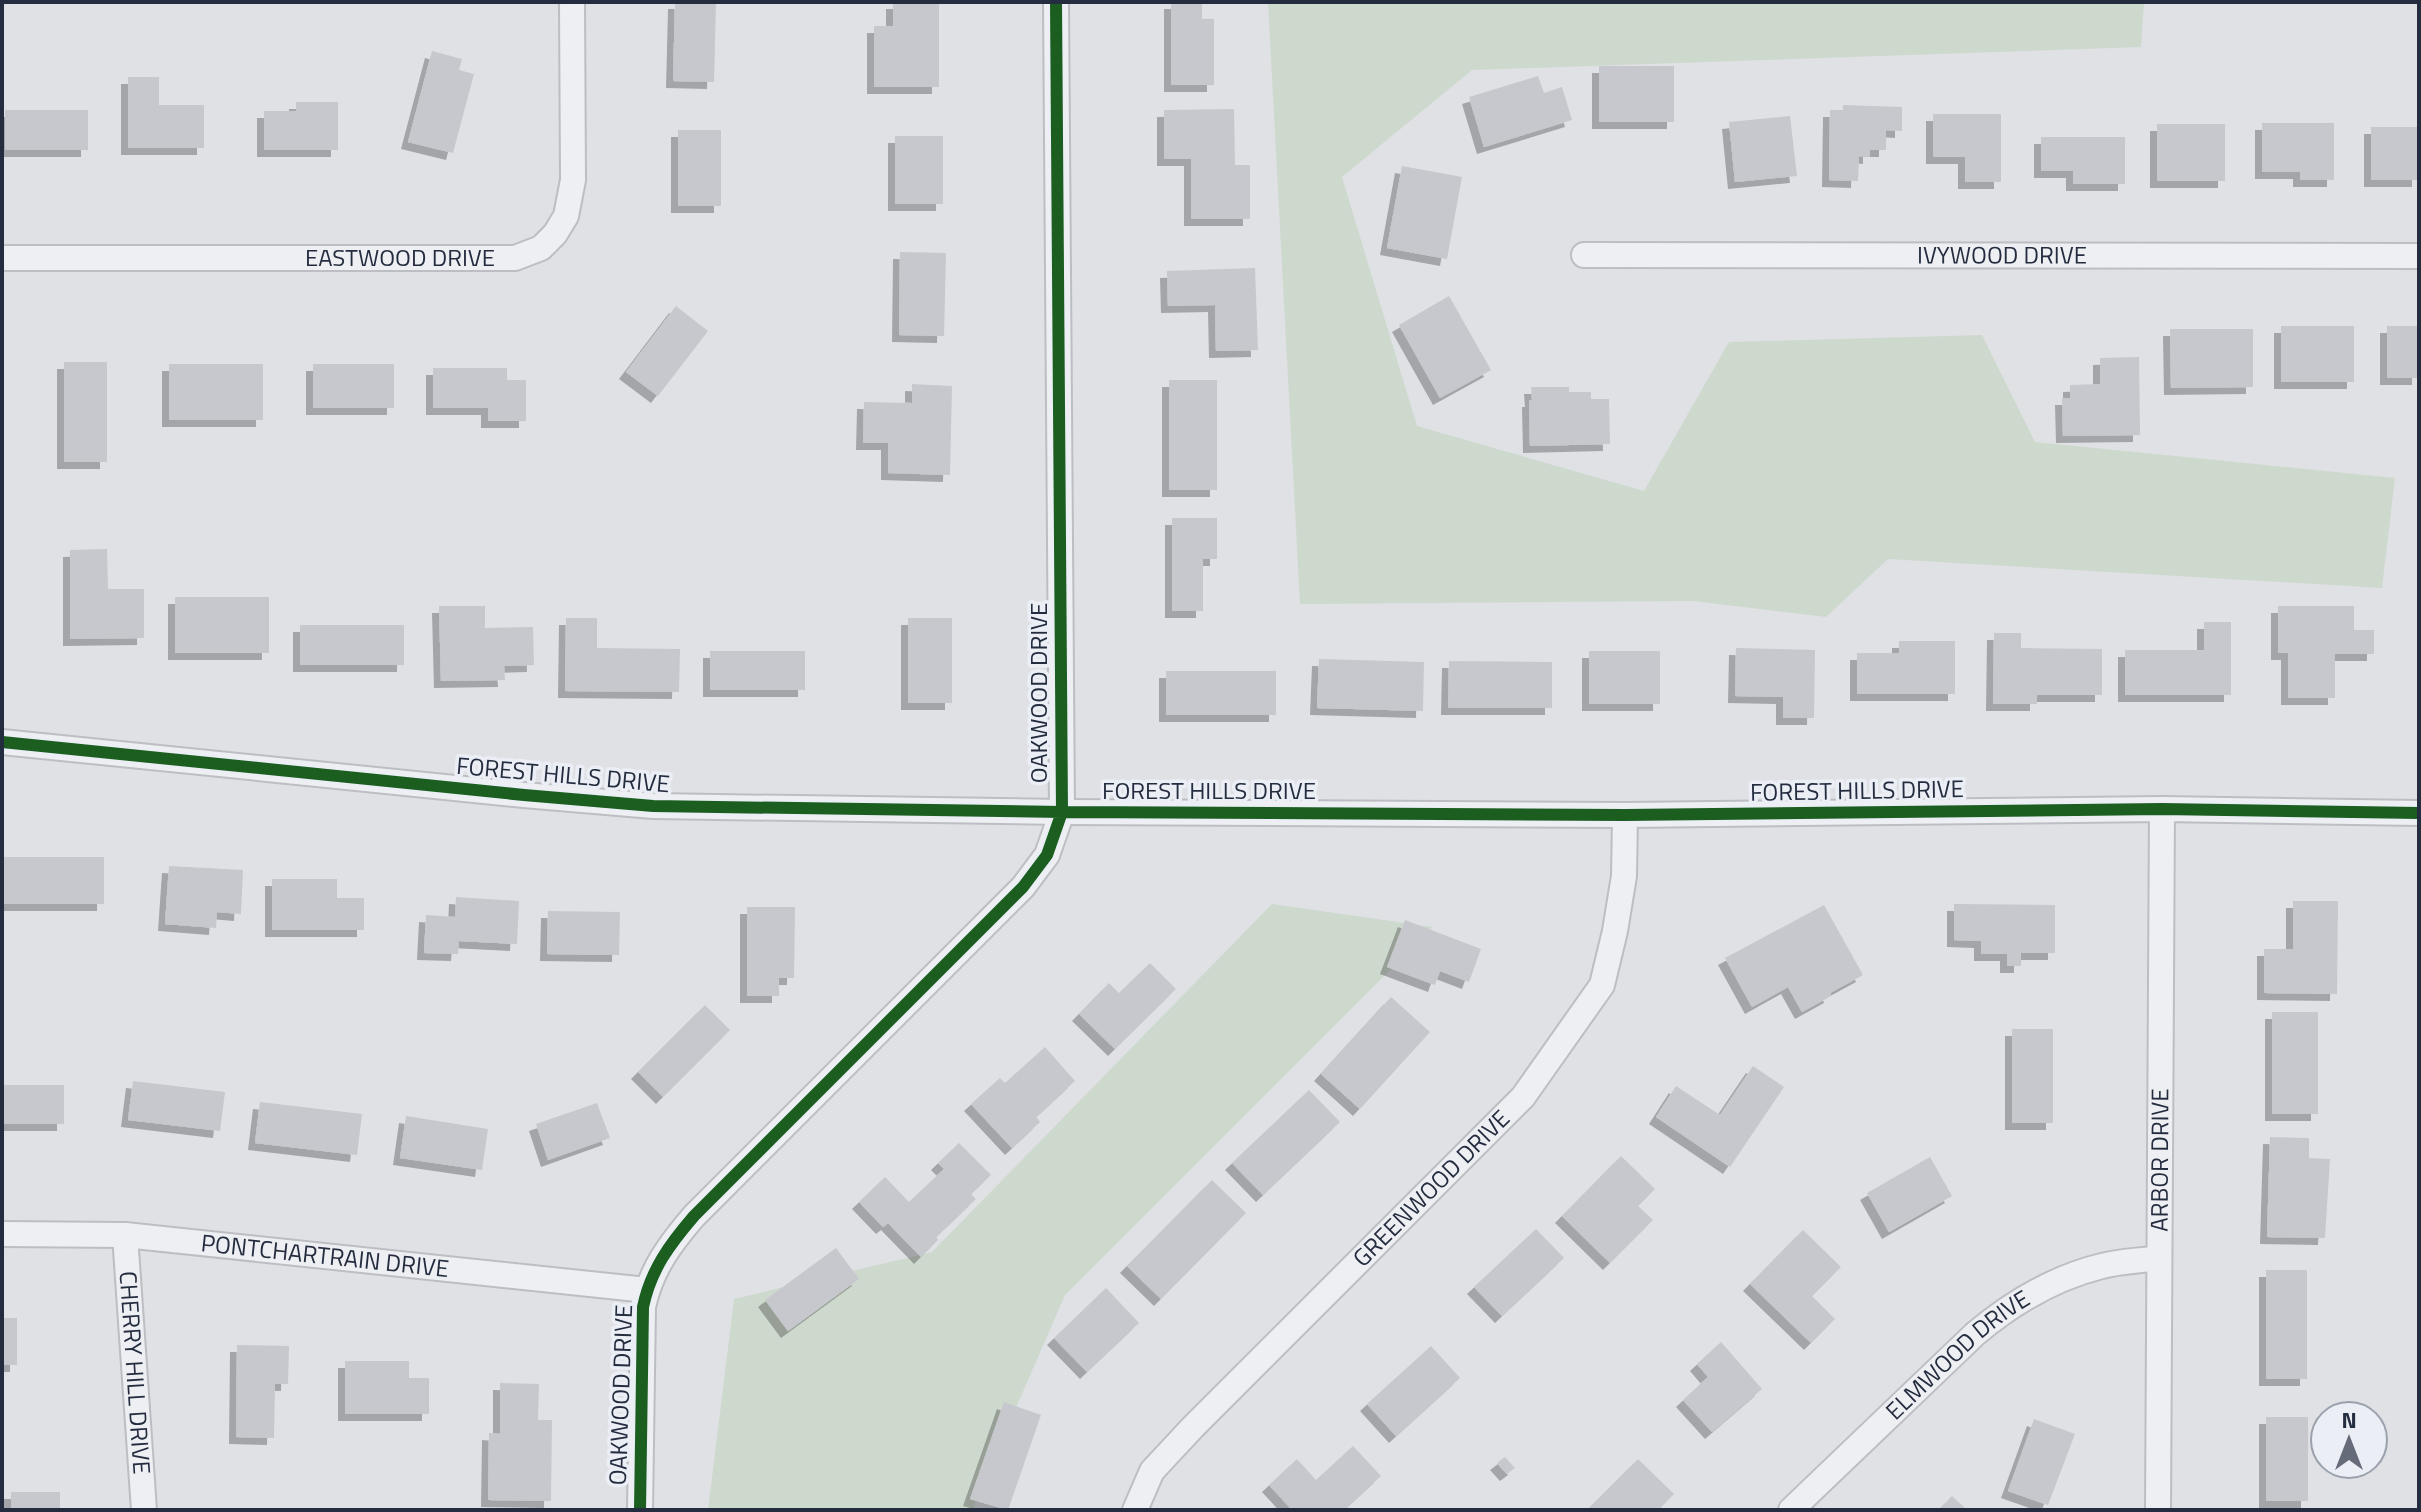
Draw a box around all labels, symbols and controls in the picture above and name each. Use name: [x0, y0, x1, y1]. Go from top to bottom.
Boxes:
street label: IVYWOOD DRIVE: [1917, 236, 2087, 273]
street label: EASTWOOD DRIVE: [305, 239, 495, 275]
street label: OAKWOOD DRIVE: [1020, 603, 1056, 783]
street label: FOREST HILLS DRIVE: [455, 747, 671, 801]
street label: FOREST HILLS DRIVE: [1750, 770, 1964, 810]
street label: FOREST HILLS DRIVE: [1102, 772, 1316, 808]
street label: ARBOR DRIVE: [2141, 1088, 2177, 1232]
street label: GREENWOOD DRIVE: [1344, 1101, 1518, 1275]
street label: PONTCHARTRAIN DRIVE: [199, 1224, 451, 1286]
street label: CHERRY HILL DRIVE: [111, 1270, 160, 1475]
street label: ELMWOOD DRIVE: [1877, 1280, 2036, 1428]
street label: OAKWOOD DRIVE: [599, 1304, 641, 1486]
north arrow: [2309, 1400, 2389, 1480]
text: N: [2341, 1403, 2357, 1437]

